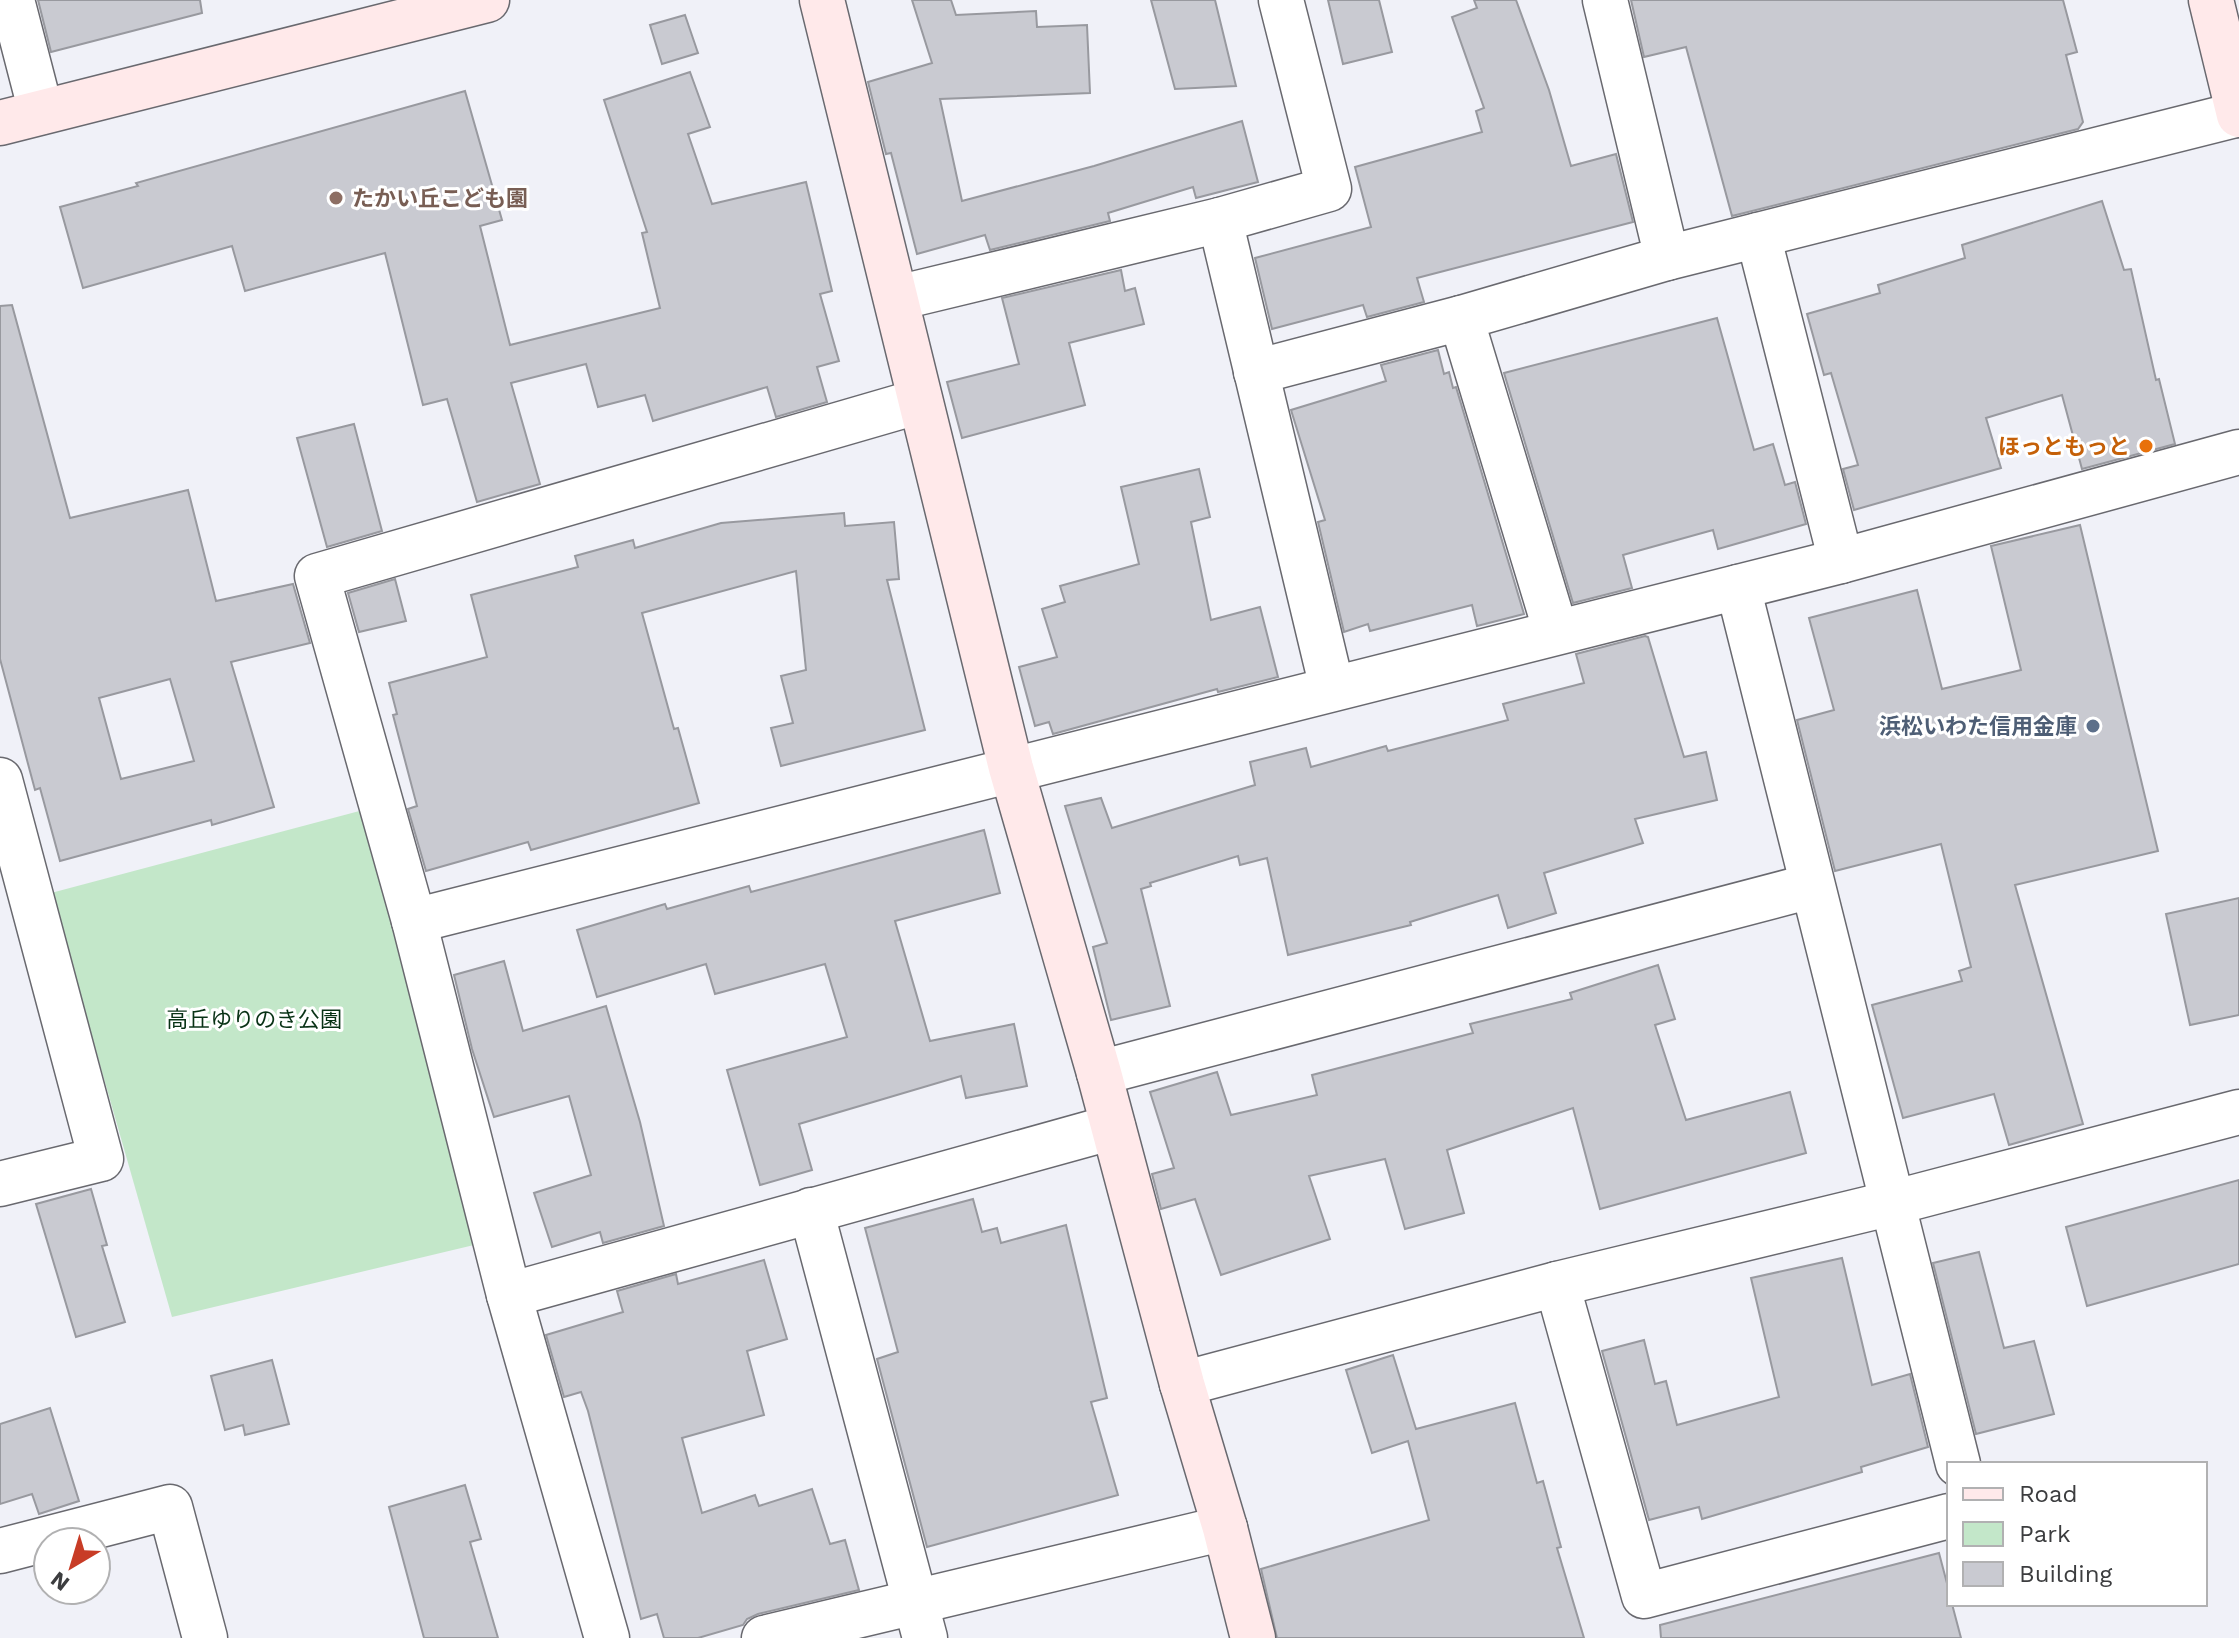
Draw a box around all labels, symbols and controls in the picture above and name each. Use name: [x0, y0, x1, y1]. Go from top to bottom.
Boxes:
place label: たかい丘こども園: [352, 186, 528, 211]
marker: たかい丘こども園: [327, 189, 345, 207]
place label: ほっともっと: [1998, 434, 2130, 459]
marker: ほっともっと: [2137, 437, 2155, 455]
place label: 浜松いわた信用金庫: [1879, 714, 2077, 739]
marker: 浜松いわた信用金庫: [2084, 717, 2102, 735]
park label: 高丘ゆりのき公園: [166, 1007, 342, 1032]
legend: [1947, 1462, 2207, 1606]
text: Road: [2019, 1480, 2078, 1508]
text: Park: [2019, 1520, 2071, 1548]
north arrow: [32, 1526, 112, 1606]
text: Building: [2019, 1560, 2112, 1588]
text: N: [46, 1566, 74, 1596]

